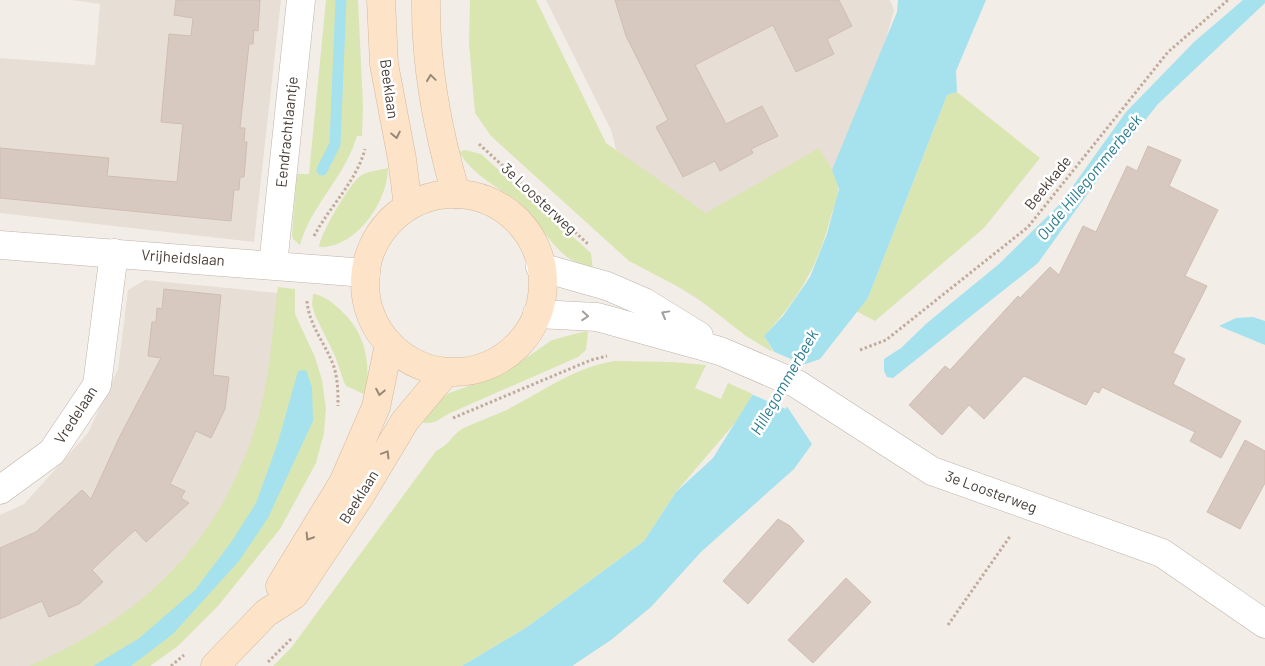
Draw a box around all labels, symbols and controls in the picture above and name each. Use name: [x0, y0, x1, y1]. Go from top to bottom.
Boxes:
street label: Beeklaan: [377, 58, 403, 120]
one-way arrow: [427, 74, 437, 82]
street label: Eendrachtlaantje: [271, 75, 301, 188]
water label: Oude Hillegommerbeek: [1032, 110, 1145, 243]
one-way arrow: [390, 131, 401, 140]
street label: Beekkade: [1020, 152, 1074, 213]
street label: 3e Loosterweg: [498, 159, 581, 238]
street label: Vrijheidslaan: [141, 245, 225, 269]
one-way arrow: [662, 310, 671, 320]
one-way arrow: [581, 311, 589, 322]
water label: Hillegommerbeek: [746, 326, 822, 438]
street label: Vredelaan: [50, 382, 100, 447]
one-way arrow: [375, 387, 385, 396]
one-way arrow: [379, 450, 389, 459]
street label: Beeklaan: [335, 466, 382, 527]
street label: 3e Loosterweg: [943, 466, 1040, 516]
one-way arrow: [306, 532, 315, 541]

